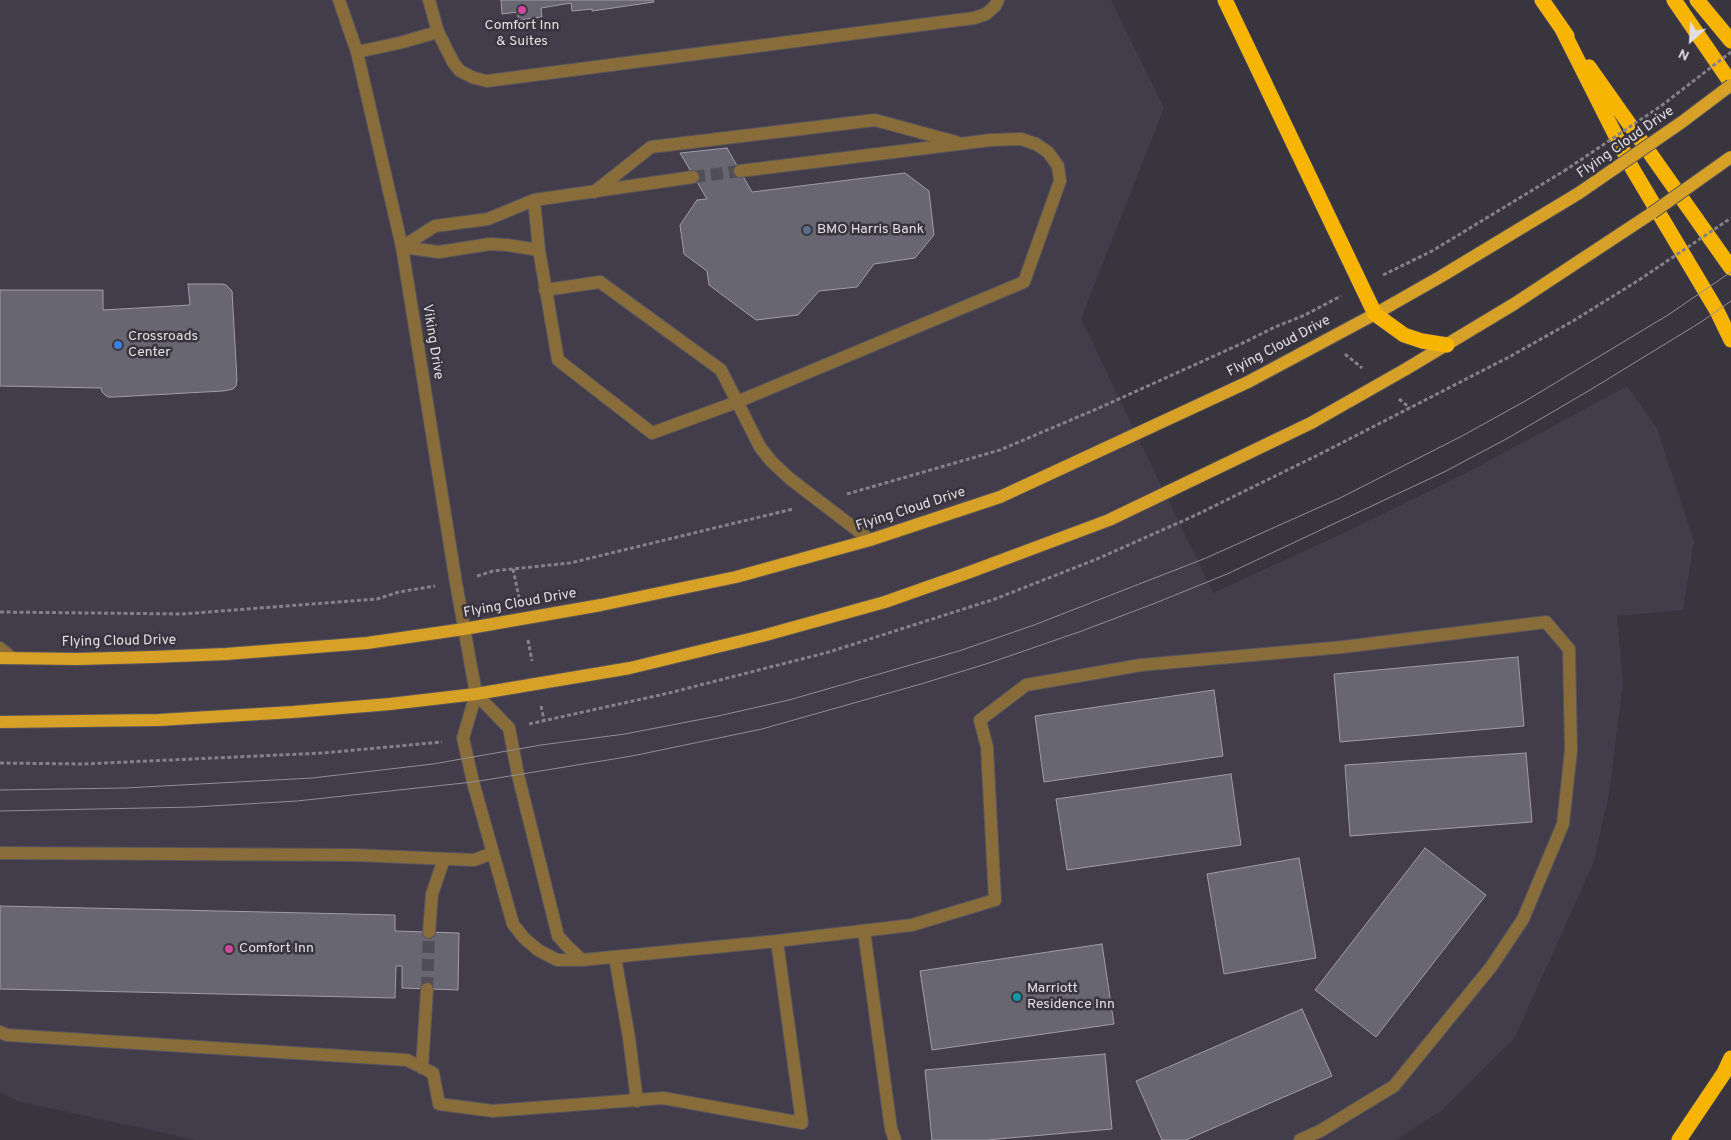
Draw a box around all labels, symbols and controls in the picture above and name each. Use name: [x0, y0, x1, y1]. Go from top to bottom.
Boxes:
marker: Comfort Inn & Suites: [516, 4, 528, 16]
north arrow: [1666, 15, 1716, 65]
place label: Comfort Inn & Suites: [485, 18, 559, 50]
text: N: [1676, 44, 1692, 64]
street label: Flying Cloud Drive: [1574, 103, 1678, 183]
place label: BMO Harris Bank: [817, 222, 924, 238]
marker: BMO Harris Bank: [801, 224, 813, 236]
street label: Viking Drive: [418, 303, 446, 381]
street label: Flying Cloud Drive: [1225, 313, 1333, 381]
place label: Crossroads Center: [128, 329, 198, 362]
marker: Crossroads Center: [112, 339, 124, 351]
street label: Flying Cloud Drive: [854, 484, 968, 536]
street label: Flying Cloud Drive: [462, 586, 578, 622]
street label: Flying Cloud Drive: [62, 633, 176, 651]
place label: Comfort Inn: [239, 941, 314, 957]
marker: Comfort Inn: [223, 943, 235, 955]
place label: Marriott Residence Inn: [1027, 981, 1115, 1014]
marker: Marriott Residence Inn: [1011, 991, 1023, 1003]

